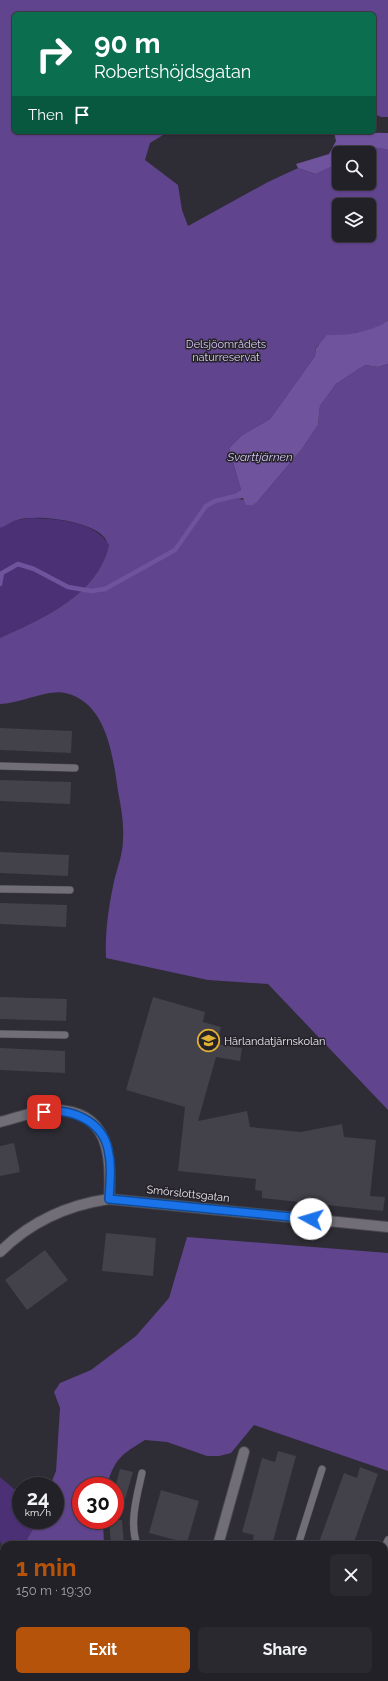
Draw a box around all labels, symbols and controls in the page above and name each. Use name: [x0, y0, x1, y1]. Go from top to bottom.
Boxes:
text: 90 m: [94, 27, 160, 60]
icon: right: [28, 28, 80, 80]
text: Robertshöjdsgatan: [94, 61, 251, 82]
icon: arrive: [71, 104, 93, 126]
text: Then: [28, 106, 63, 124]
map controls: [332, 146, 376, 242]
button: search: [332, 146, 376, 190]
button: layers: [332, 198, 376, 242]
park label: Delsjöområdets naturreservat: [186, 338, 266, 364]
water label: Svarttjärnen: [226, 450, 293, 464]
school or university icon: Härlandatjärnskolan: [196, 1028, 222, 1054]
place label: Härlandatjärnskolan: [224, 1035, 325, 1048]
pin: [27, 1095, 61, 1129]
icon: arrive: [33, 1101, 55, 1123]
street label: Smörslottsgatan: [146, 1183, 230, 1205]
position arrow: [290, 1198, 332, 1240]
speed limit sign: 30: [72, 1477, 124, 1529]
text: 24: [27, 1486, 49, 1510]
text: km/h: [25, 1507, 51, 1518]
text: 1 min: [16, 1553, 77, 1582]
button: close: [330, 1554, 372, 1596]
text: 150 m · 19:30: [16, 1583, 91, 1598]
button: Exit: [16, 1627, 190, 1673]
button: Share: [198, 1627, 372, 1673]

